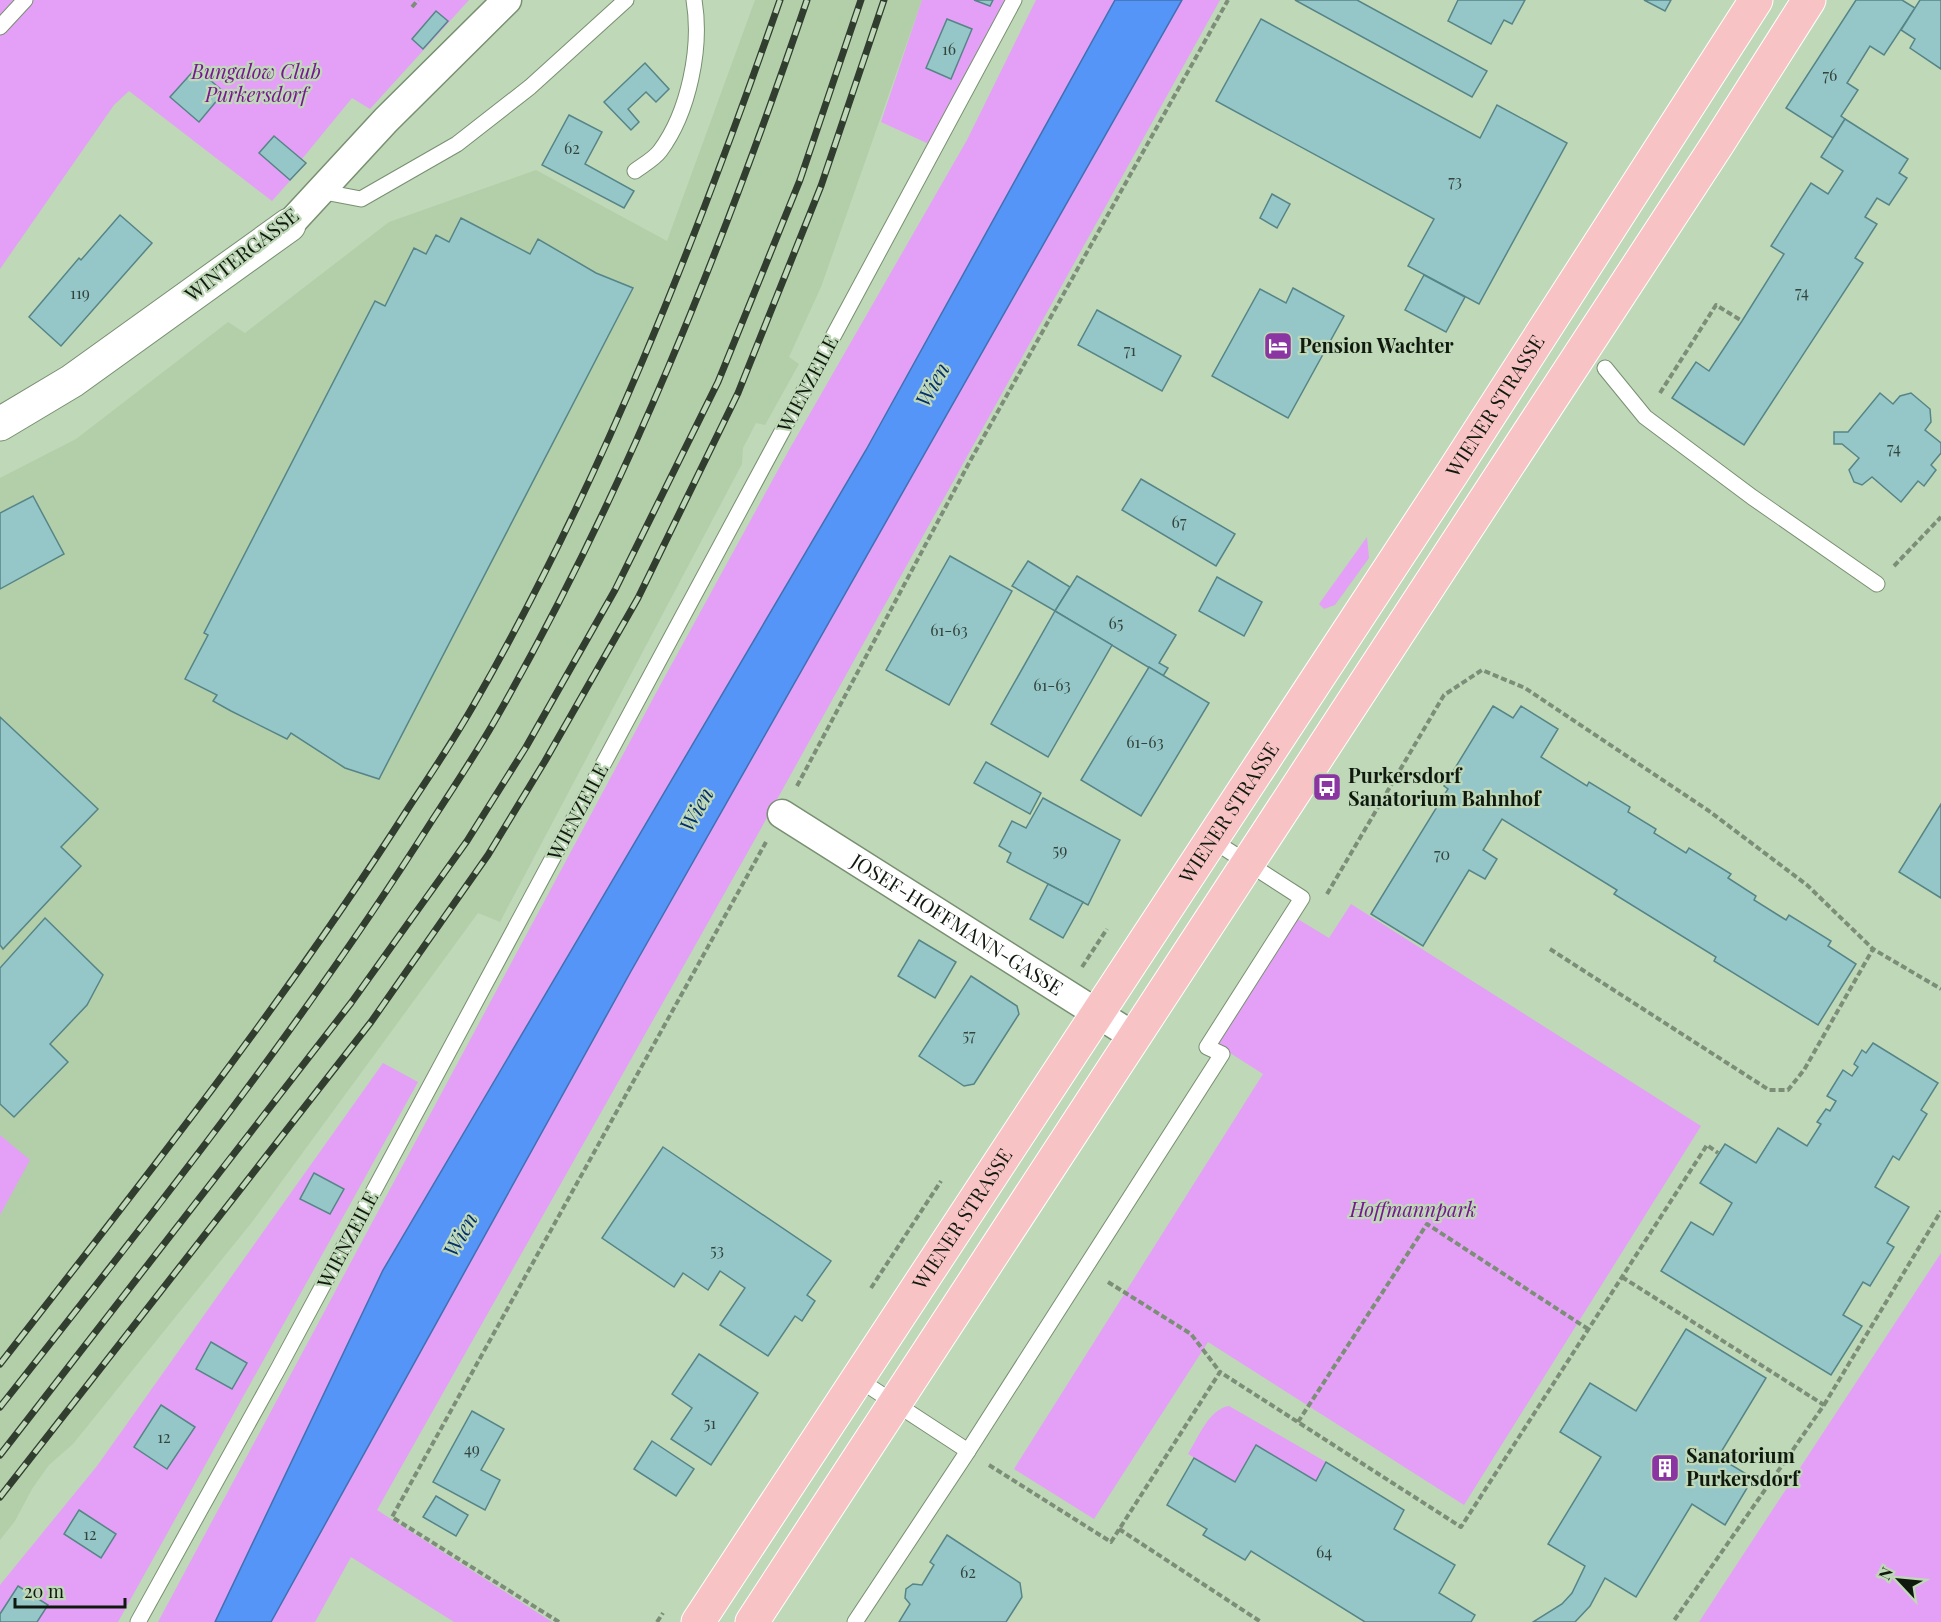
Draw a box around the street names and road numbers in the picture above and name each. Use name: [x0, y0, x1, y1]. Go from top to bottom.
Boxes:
street label: WINTERGASSE: [178, 201, 303, 307]
street label: WIENER STRASSE: [1438, 329, 1550, 482]
street label: WIENZEILE: [769, 330, 843, 437]
street label: WIENER STRASSE: [1171, 736, 1284, 889]
street label: WIENZEILE: [539, 758, 613, 865]
street label: JOSEF-HOFFMANN-GASSE: [846, 846, 1069, 1000]
street label: WIENER STRASSE: [905, 1142, 1017, 1295]
street label: WIENZEILE: [309, 1186, 383, 1293]

